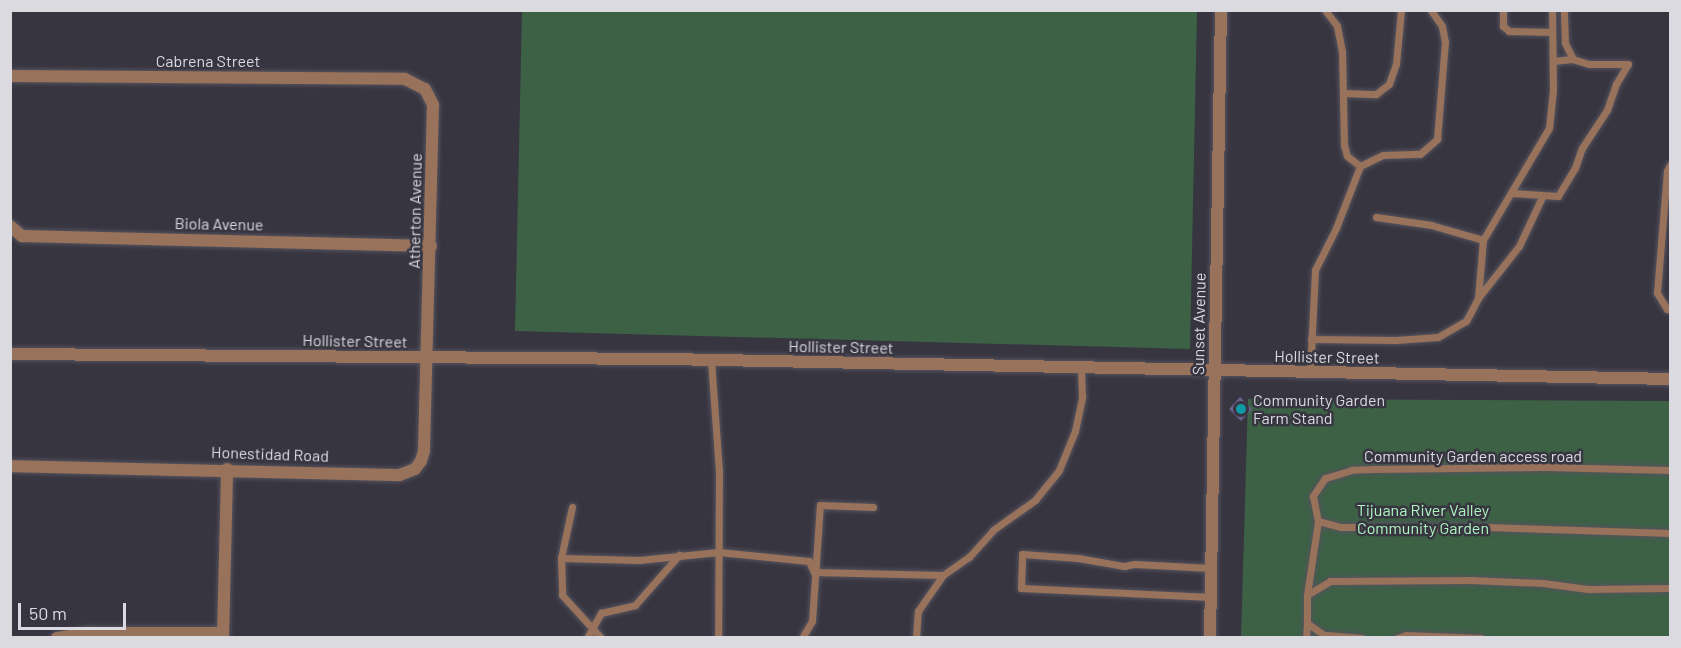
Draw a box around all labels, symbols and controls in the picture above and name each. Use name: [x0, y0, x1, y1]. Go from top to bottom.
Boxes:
street label: Cabrena Street: [156, 51, 260, 71]
street label: Atherton Avenue: [404, 153, 426, 269]
street label: Biola Avenue: [174, 214, 264, 234]
street label: Sunset Avenue: [1189, 273, 1209, 375]
street label: Hollister Street: [302, 330, 408, 352]
street label: Hollister Street: [788, 336, 894, 358]
street label: Hollister Street: [1274, 346, 1380, 368]
place label: Community Garden Farm Stand: [1253, 390, 1385, 428]
marker: Community Garden Farm Stand: [1234, 402, 1248, 416]
street label: Honestidad Road: [211, 442, 329, 466]
street label: Community Garden access road: [1364, 446, 1582, 466]
park label: Tijuana River Valley Community Garden: [1357, 500, 1489, 538]
scale bar: [21, 591, 129, 629]
text: 50 m: [29, 602, 67, 624]

